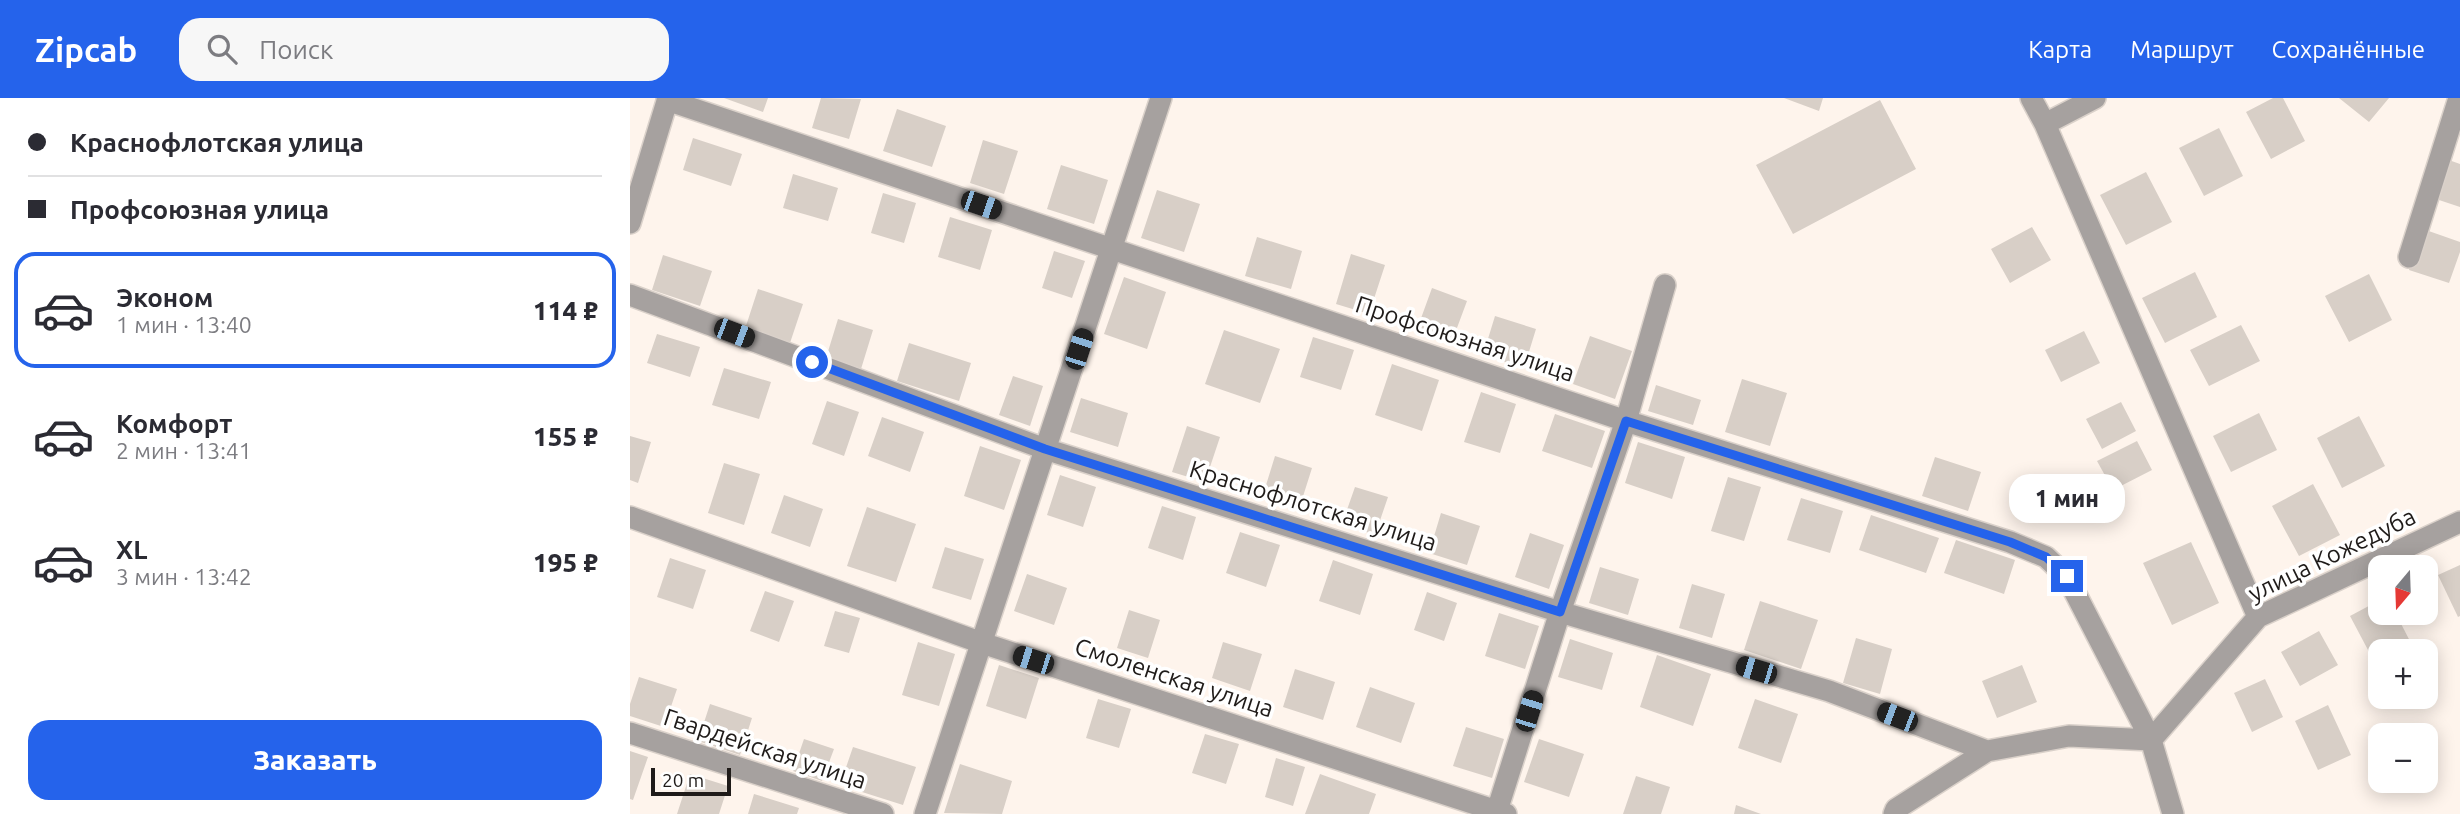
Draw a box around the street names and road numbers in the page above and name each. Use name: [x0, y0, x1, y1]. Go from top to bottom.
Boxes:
street label: Профсоюзная улица: [1352, 290, 1578, 387]
street label: Краснофлотская улица: [1186, 455, 1440, 556]
street label: улица Кожедуба: [2244, 502, 2420, 607]
street label: Смоленская улица: [1071, 633, 1277, 722]
street label: Гвардейская улица: [661, 703, 870, 794]

